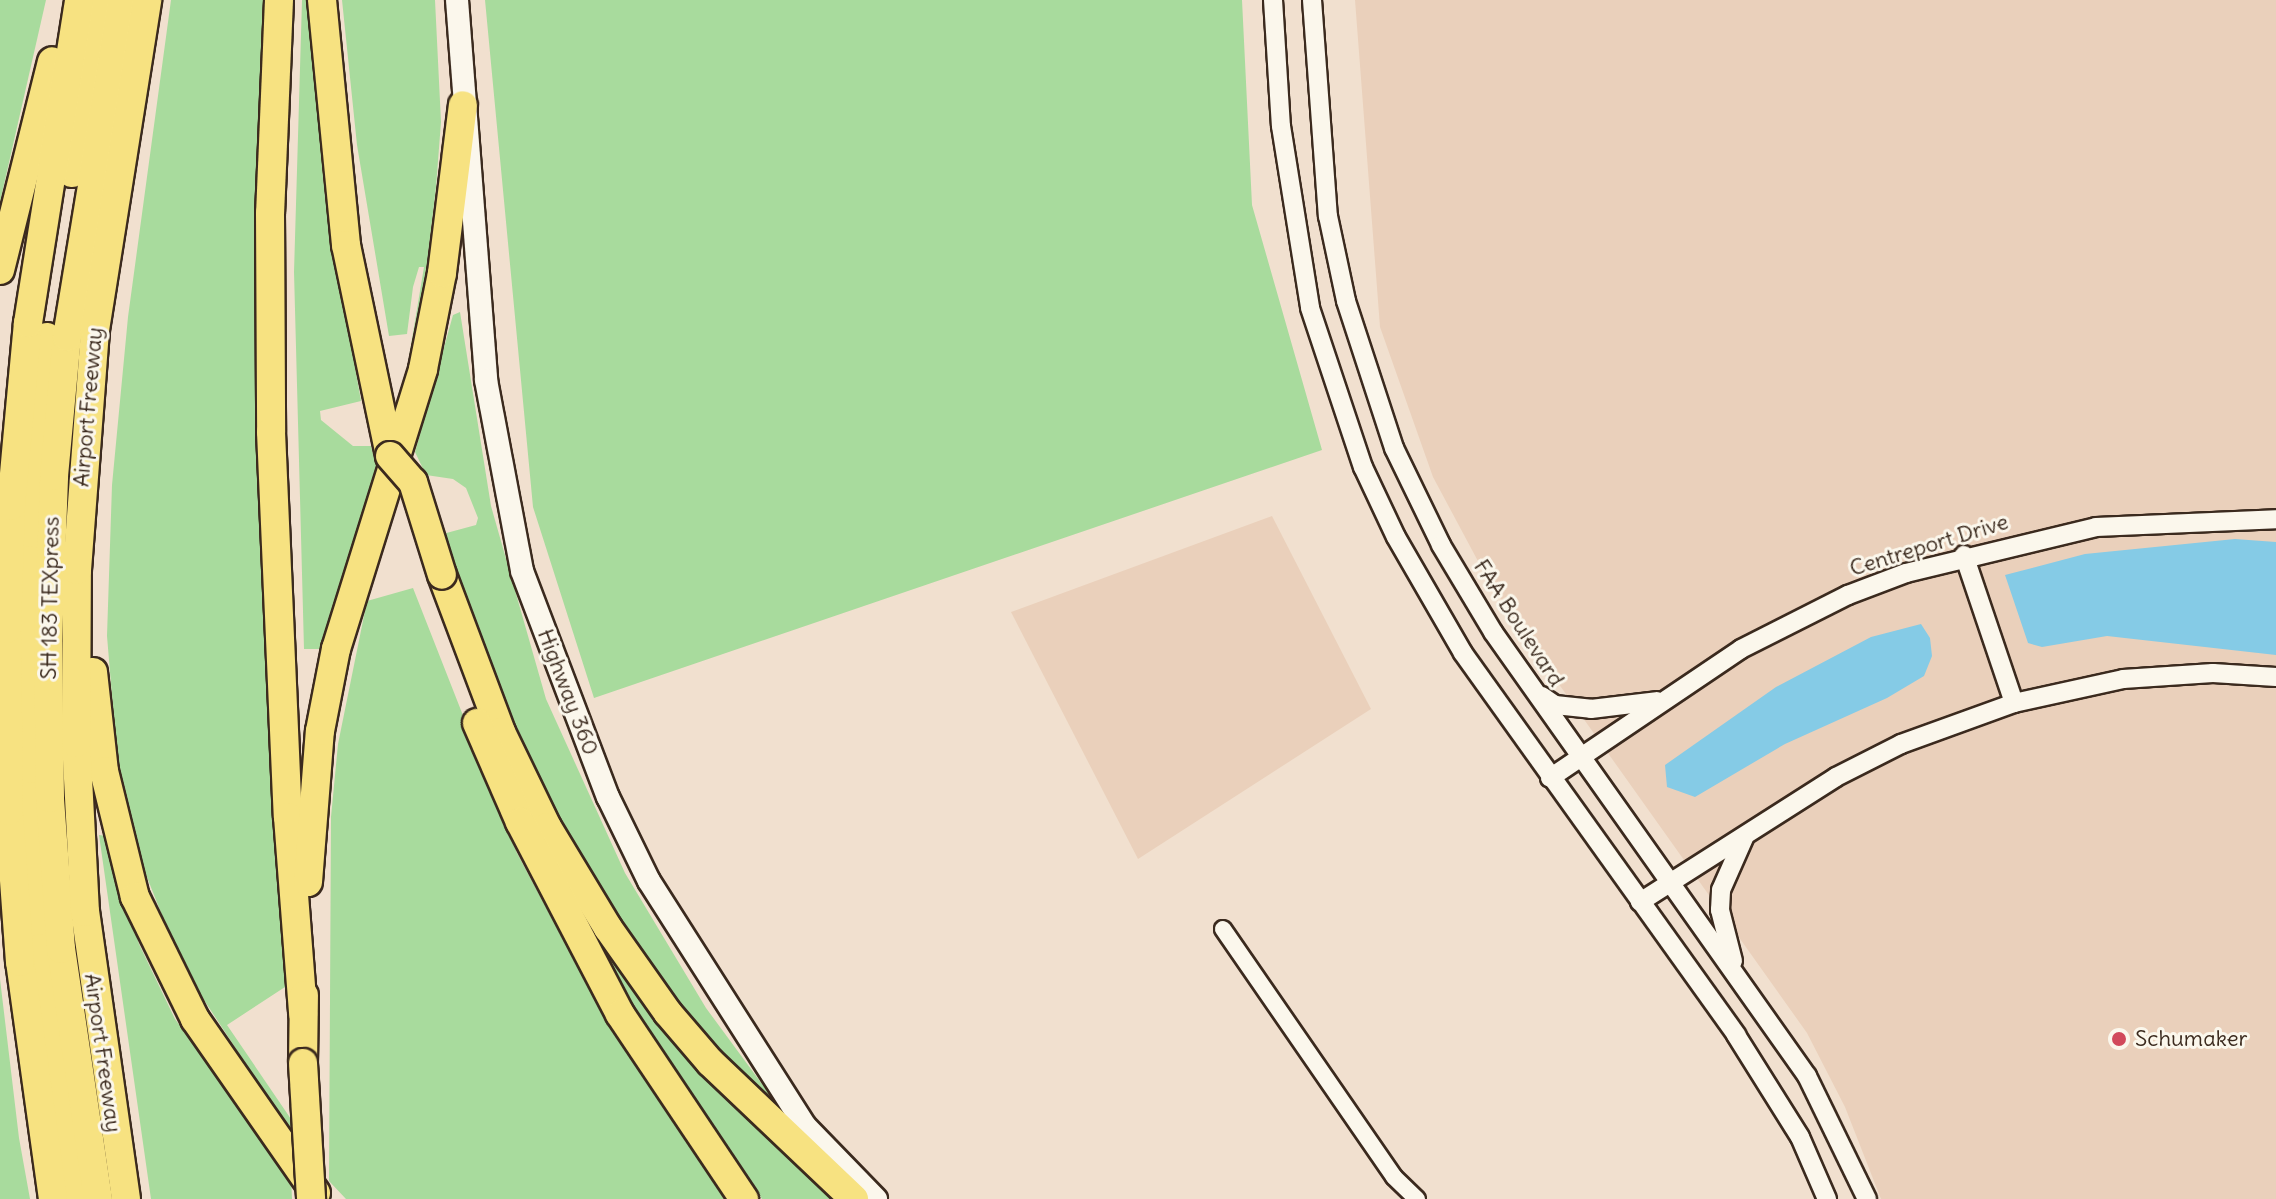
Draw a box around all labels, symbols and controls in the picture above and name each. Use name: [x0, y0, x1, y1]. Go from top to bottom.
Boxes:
street label: Airport Freeway: [68, 326, 108, 488]
street label: Centreport Drive: [1847, 508, 2011, 582]
street label: SH 183 TEXpress: [35, 516, 65, 680]
street label: FAA Boulevard: [1468, 554, 1570, 692]
street label: Highway 360: [532, 625, 604, 759]
street label: Airport Freeway: [79, 972, 127, 1134]
place label: Schumaker: [2135, 1026, 2248, 1052]
marker: Schumaker: [2110, 1030, 2128, 1048]

